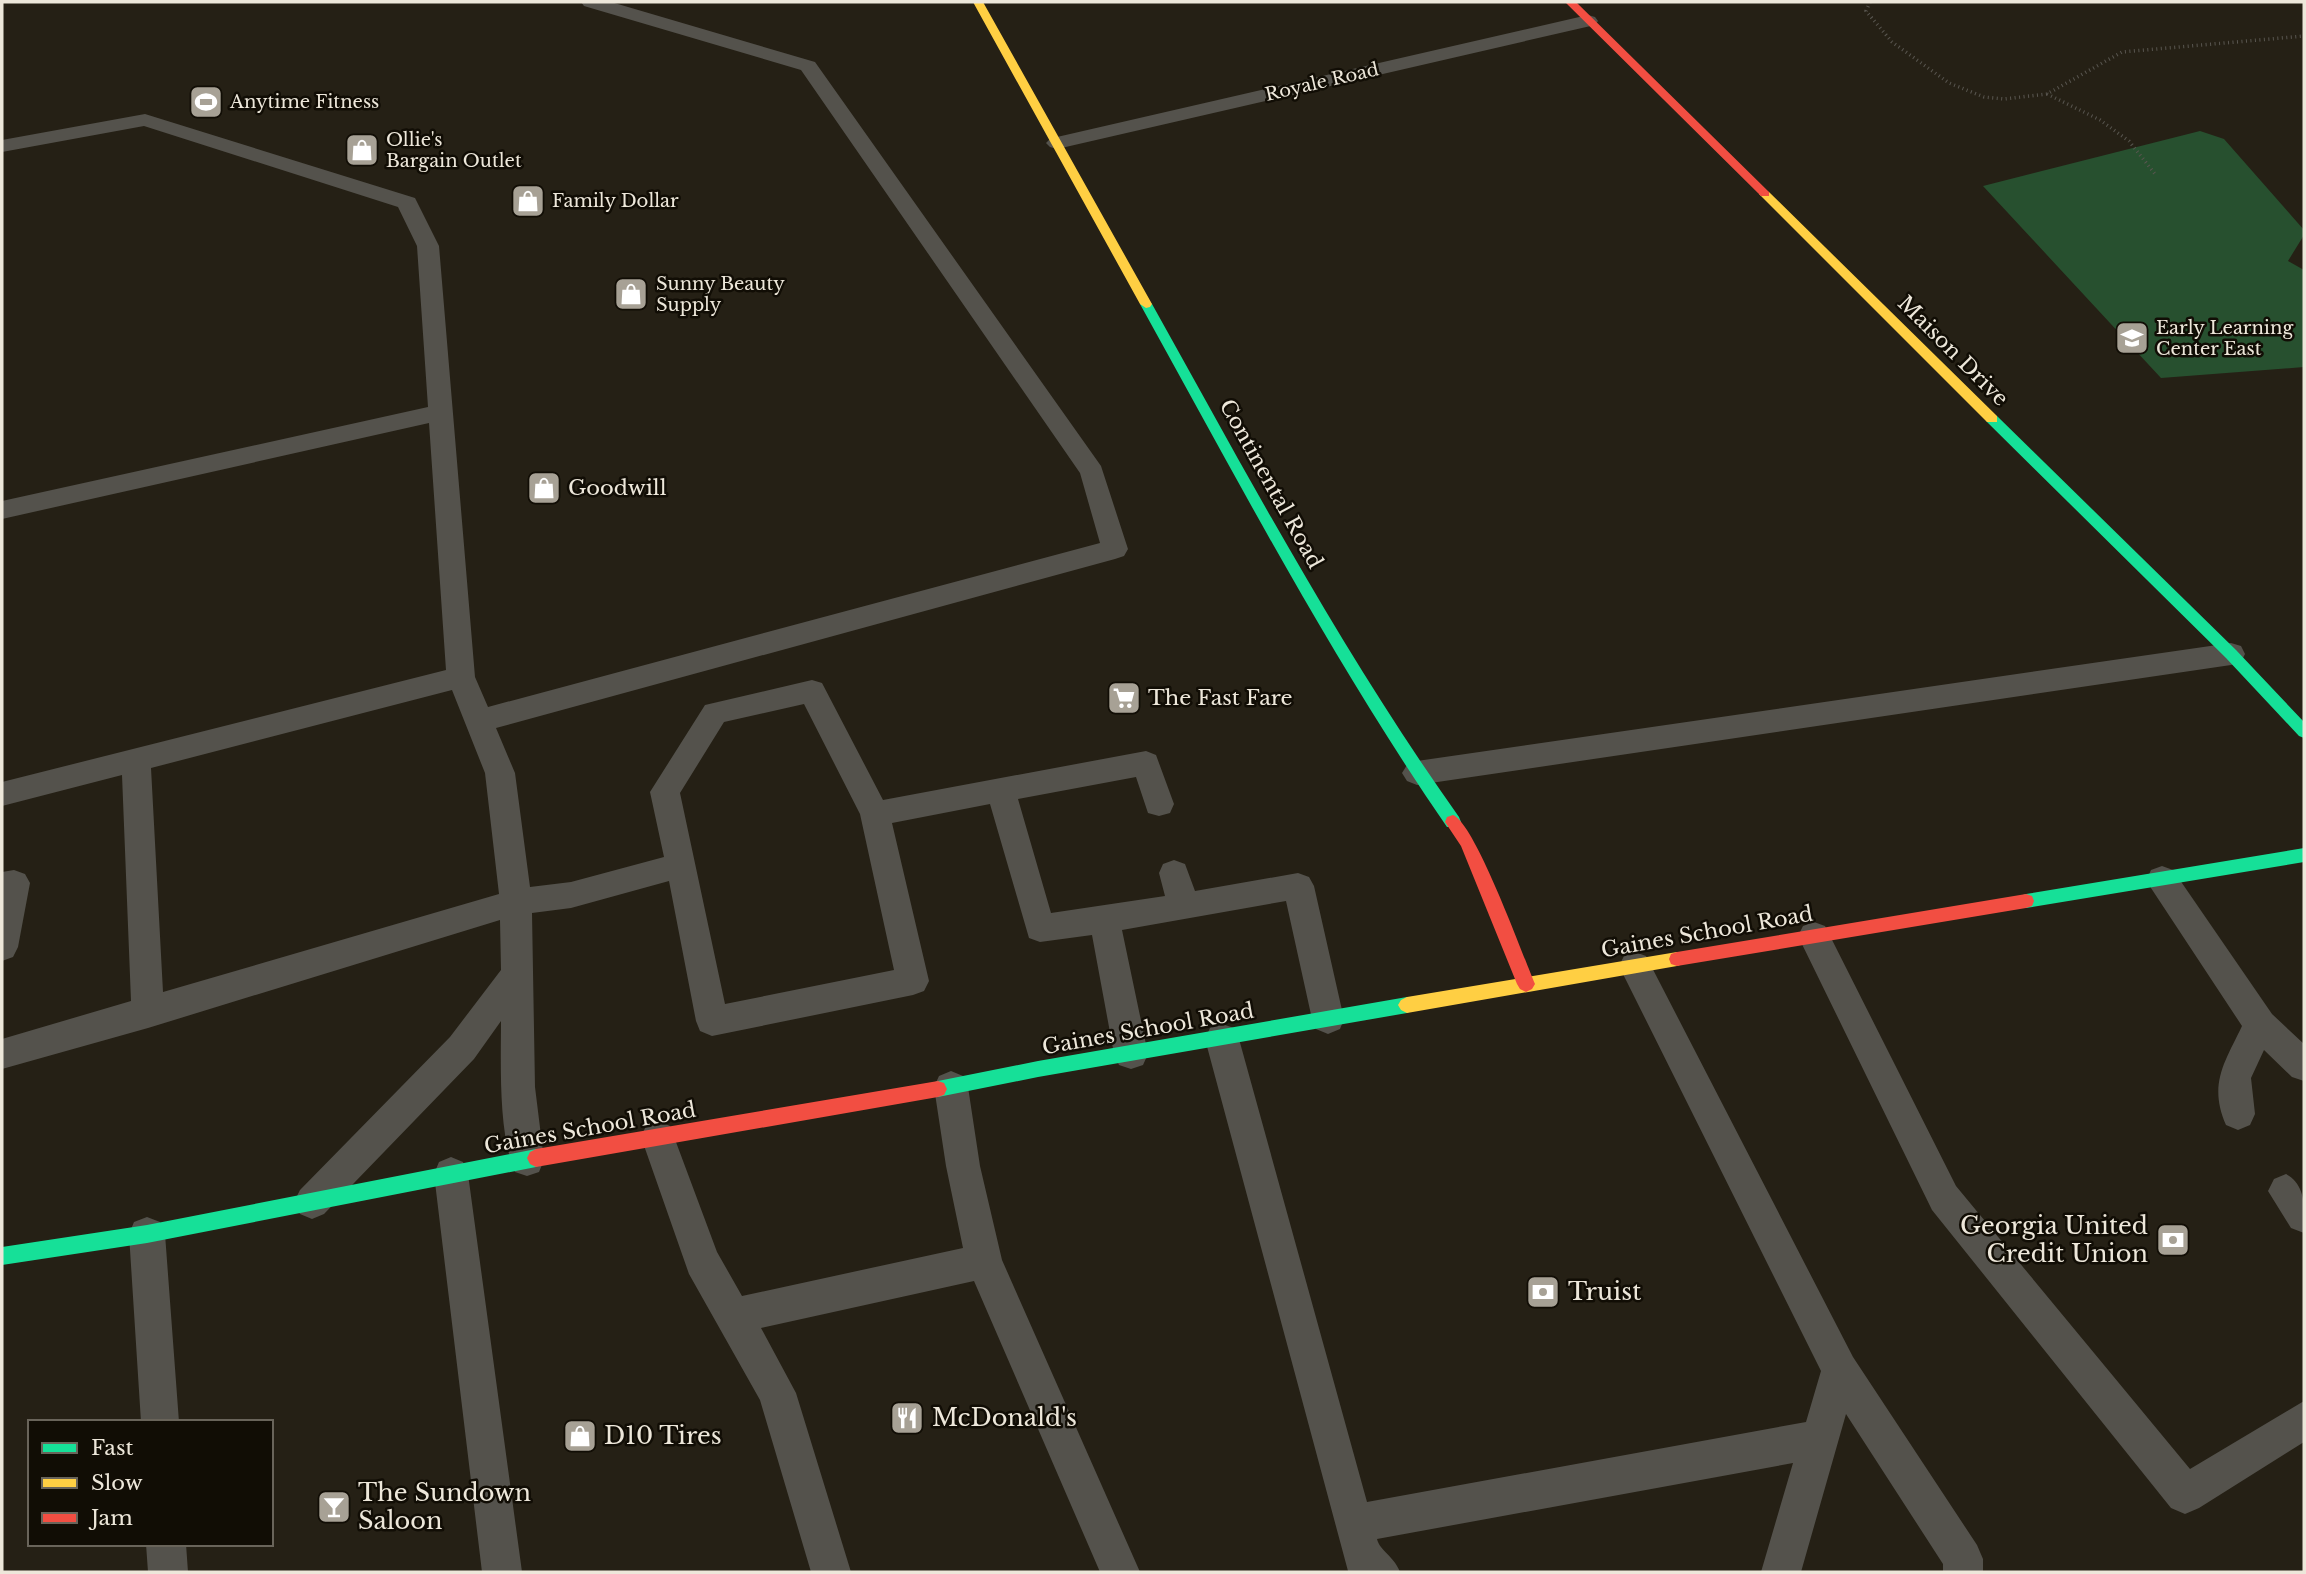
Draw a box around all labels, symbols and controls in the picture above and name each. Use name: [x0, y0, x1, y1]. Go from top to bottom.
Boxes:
street label: Royale Road: [1263, 58, 1381, 106]
sports icon: Anytime Fitness: [187, 83, 225, 121]
place label: Anytime Fitness: [229, 91, 379, 113]
place label: Ollie's Bargain Outlet: [386, 129, 522, 172]
shop icon: Ollie's Bargain Outlet: [343, 131, 381, 169]
shop icon: Family Dollar: [509, 182, 547, 220]
place label: Family Dollar: [552, 190, 679, 212]
place label: Sunny Beauty Supply: [656, 273, 785, 316]
shop icon: Sunny Beauty Supply: [612, 275, 650, 313]
street label: Maison Drive: [1892, 290, 2014, 412]
place label: Early Learning Center East: [2156, 317, 2293, 360]
school or university icon: Early Learning Center East: [2113, 319, 2151, 357]
street label: Continental Road: [1214, 395, 1328, 573]
shop icon: Goodwill: [525, 469, 563, 507]
place label: Goodwill: [568, 475, 667, 501]
supermarket icon: The Fast Fare: [1105, 679, 1143, 717]
place label: The Fast Fare: [1148, 685, 1293, 711]
street label: Gaines School Road: [1599, 901, 1815, 963]
street label: Gaines School Road: [1040, 998, 1256, 1060]
street label: Gaines School Road: [482, 1097, 698, 1159]
place label: Georgia United Credit Union: [1960, 1211, 2148, 1268]
bank icon: Georgia United Credit Union: [2154, 1221, 2192, 1259]
bank icon: Truist: [1524, 1273, 1562, 1311]
place label: Truist: [1568, 1277, 1641, 1306]
restaurant icon: McDonald's: [888, 1399, 926, 1437]
place label: McDonald's: [932, 1403, 1077, 1432]
shop icon: D10 Tires: [561, 1417, 599, 1455]
legend: [28, 1420, 273, 1546]
place label: D10 Tires: [604, 1421, 722, 1450]
text: Fast: [91, 1435, 133, 1461]
text: Slow: [91, 1470, 143, 1496]
place label: The Sundown Saloon: [358, 1478, 531, 1535]
bar icon: The Sundown Saloon: [315, 1488, 353, 1526]
text: Jam: [88, 1505, 133, 1531]

